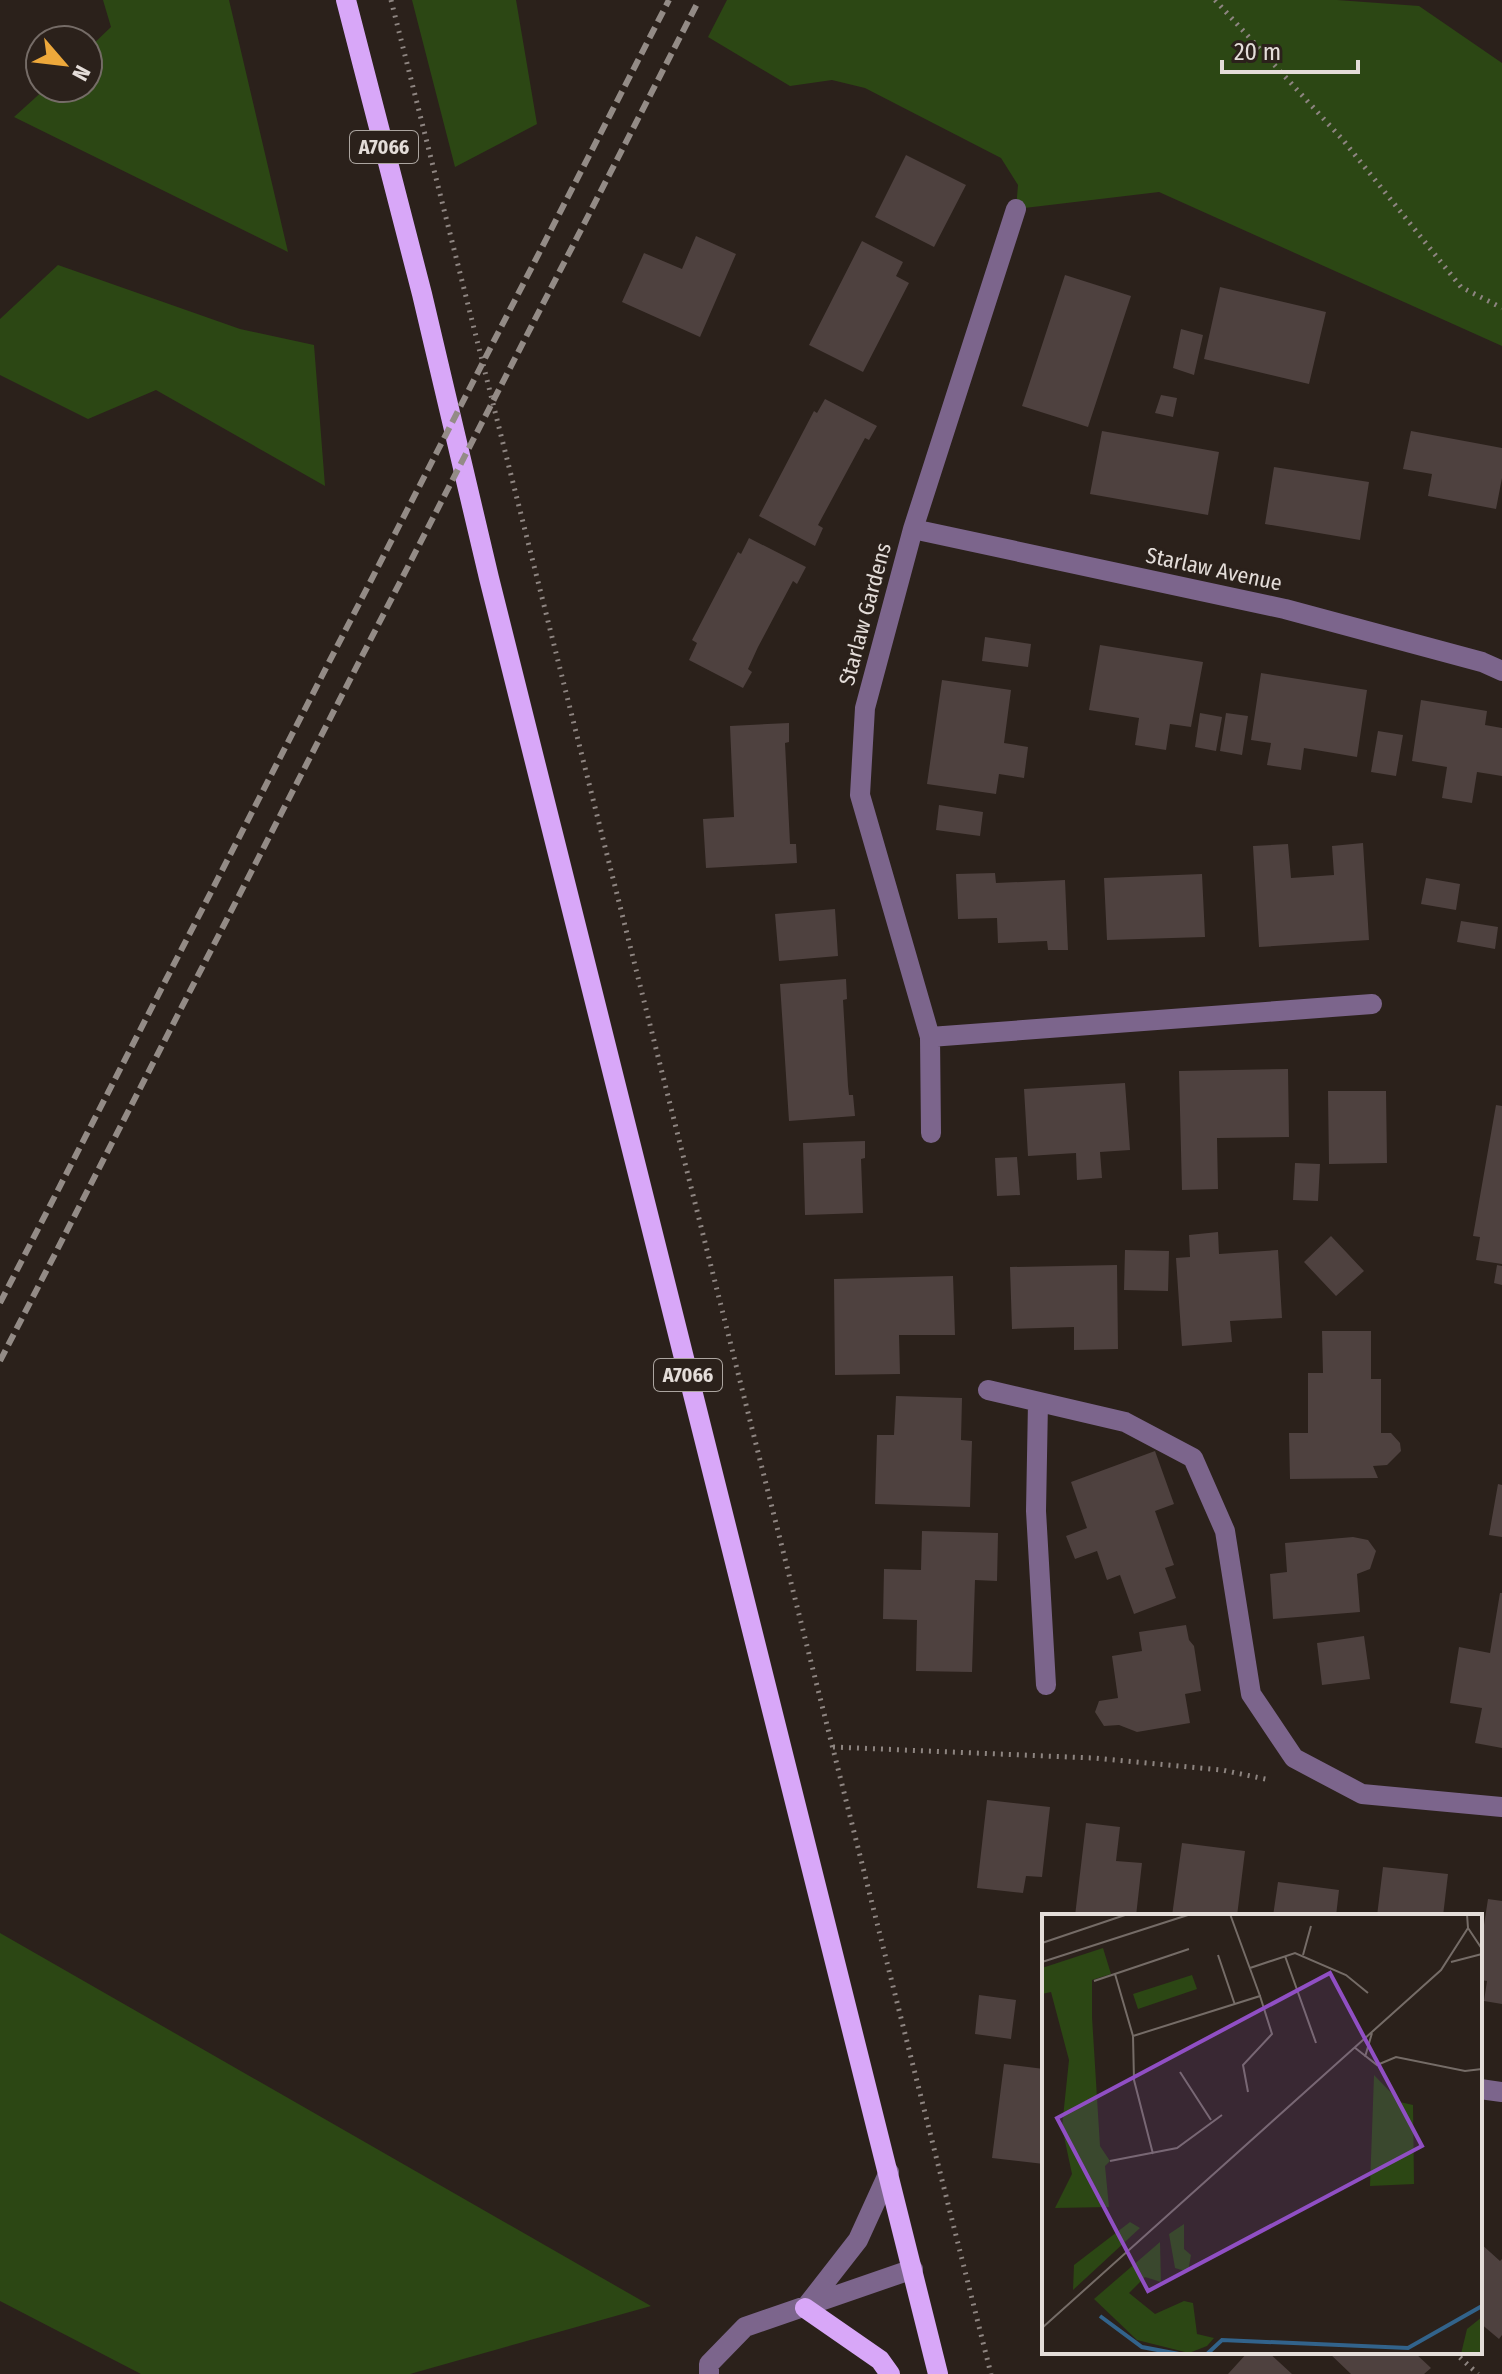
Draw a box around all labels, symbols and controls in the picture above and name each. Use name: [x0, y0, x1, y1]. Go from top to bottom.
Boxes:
north arrow: [24, 24, 104, 104]
scale bar: [1222, 24, 1358, 74]
text: 20 m: [1234, 38, 1281, 66]
text: N: [66, 61, 96, 85]
road number: A7066: [350, 131, 418, 163]
street label: Starlaw Gardens: [833, 540, 897, 688]
street label: Starlaw Avenue: [1143, 541, 1285, 597]
road number: A7066: [654, 1359, 722, 1391]
inset map: [1042, 1914, 1482, 2354]

